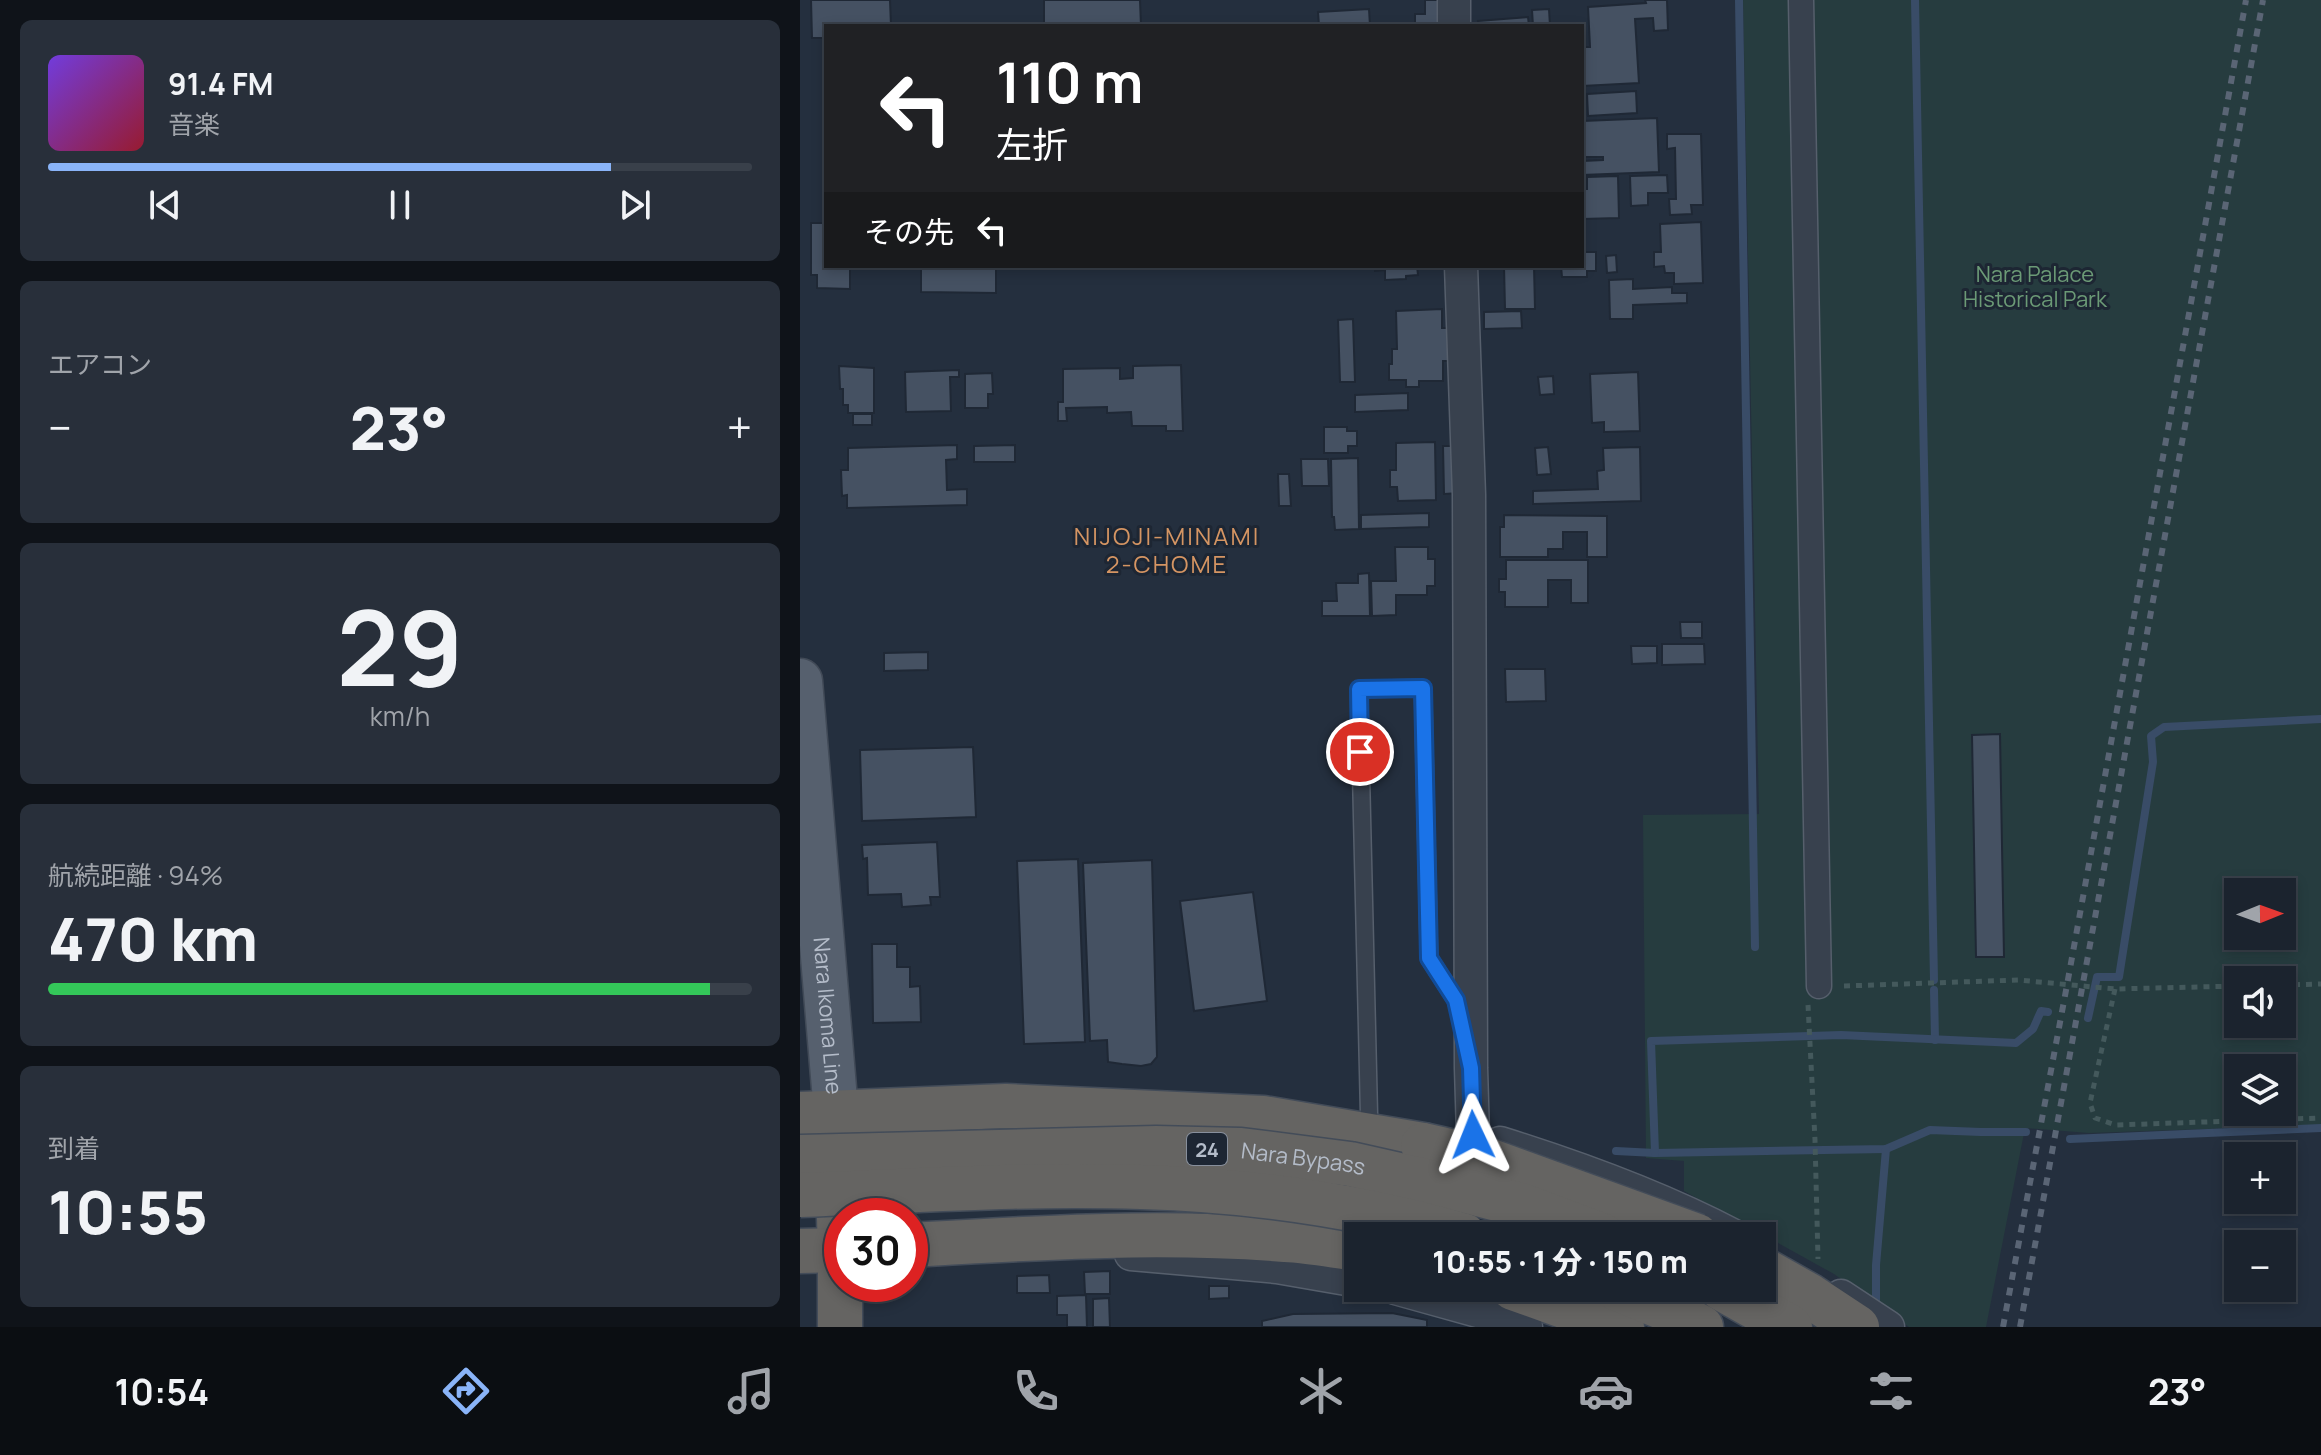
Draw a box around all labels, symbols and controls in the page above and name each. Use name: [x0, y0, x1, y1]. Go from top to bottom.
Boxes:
text: 110 m: [996, 43, 1143, 120]
icon: left: [864, 56, 968, 160]
text: 91.4 FM: [168, 63, 273, 104]
text: 音楽: [168, 106, 220, 142]
text: 左折: [996, 120, 1068, 169]
icon: previous: [143, 183, 187, 227]
icon: pause: [378, 183, 422, 227]
icon: next: [613, 183, 657, 227]
icon: left: [970, 208, 1014, 252]
text: その先: [864, 211, 954, 252]
park label: Nara Palace Historical Park: [1963, 259, 2108, 314]
text: エアコン: [48, 346, 152, 382]
text: 23°: [350, 386, 449, 468]
text: −: [48, 397, 72, 457]
text: +: [727, 397, 752, 457]
district label: NIJOJI-MINAMI 2-CHOME: [1074, 519, 1260, 580]
text: 29: [337, 575, 463, 717]
text: km/h: [370, 698, 430, 734]
pin: [1326, 718, 1394, 786]
icon: arrive: [1338, 730, 1382, 774]
text: 航続距離 · 94%: [48, 857, 223, 893]
north arrow: [2224, 878, 2296, 950]
map controls: [2224, 878, 2296, 1302]
text: 470 km: [48, 897, 258, 979]
street label: Nara Ikoma Line: [806, 936, 849, 1096]
button: sound: [2224, 966, 2296, 1038]
button: layers: [2224, 1054, 2296, 1126]
position arrow: [1431, 1093, 1515, 1177]
text: 到着: [48, 1130, 100, 1166]
road number: 24: [1187, 1133, 1227, 1165]
street label: Nara Bypass: [1239, 1135, 1368, 1182]
button: +: [2224, 1142, 2296, 1214]
text: 10:55: [48, 1170, 208, 1252]
speed limit sign: 30: [824, 1198, 928, 1302]
button: −: [2224, 1230, 2296, 1302]
text: 10:55 · 1 分 · 150 m: [1432, 1241, 1688, 1282]
icon: directions: [438, 1363, 494, 1419]
icon: music: [723, 1363, 779, 1419]
icon: phone: [1008, 1363, 1064, 1419]
icon: climate: [1293, 1363, 1349, 1419]
icon: car: [1578, 1363, 1634, 1419]
icon: filters: [1863, 1363, 1919, 1419]
text: 10:54: [114, 1367, 209, 1416]
text: 23°: [2148, 1367, 2207, 1416]

